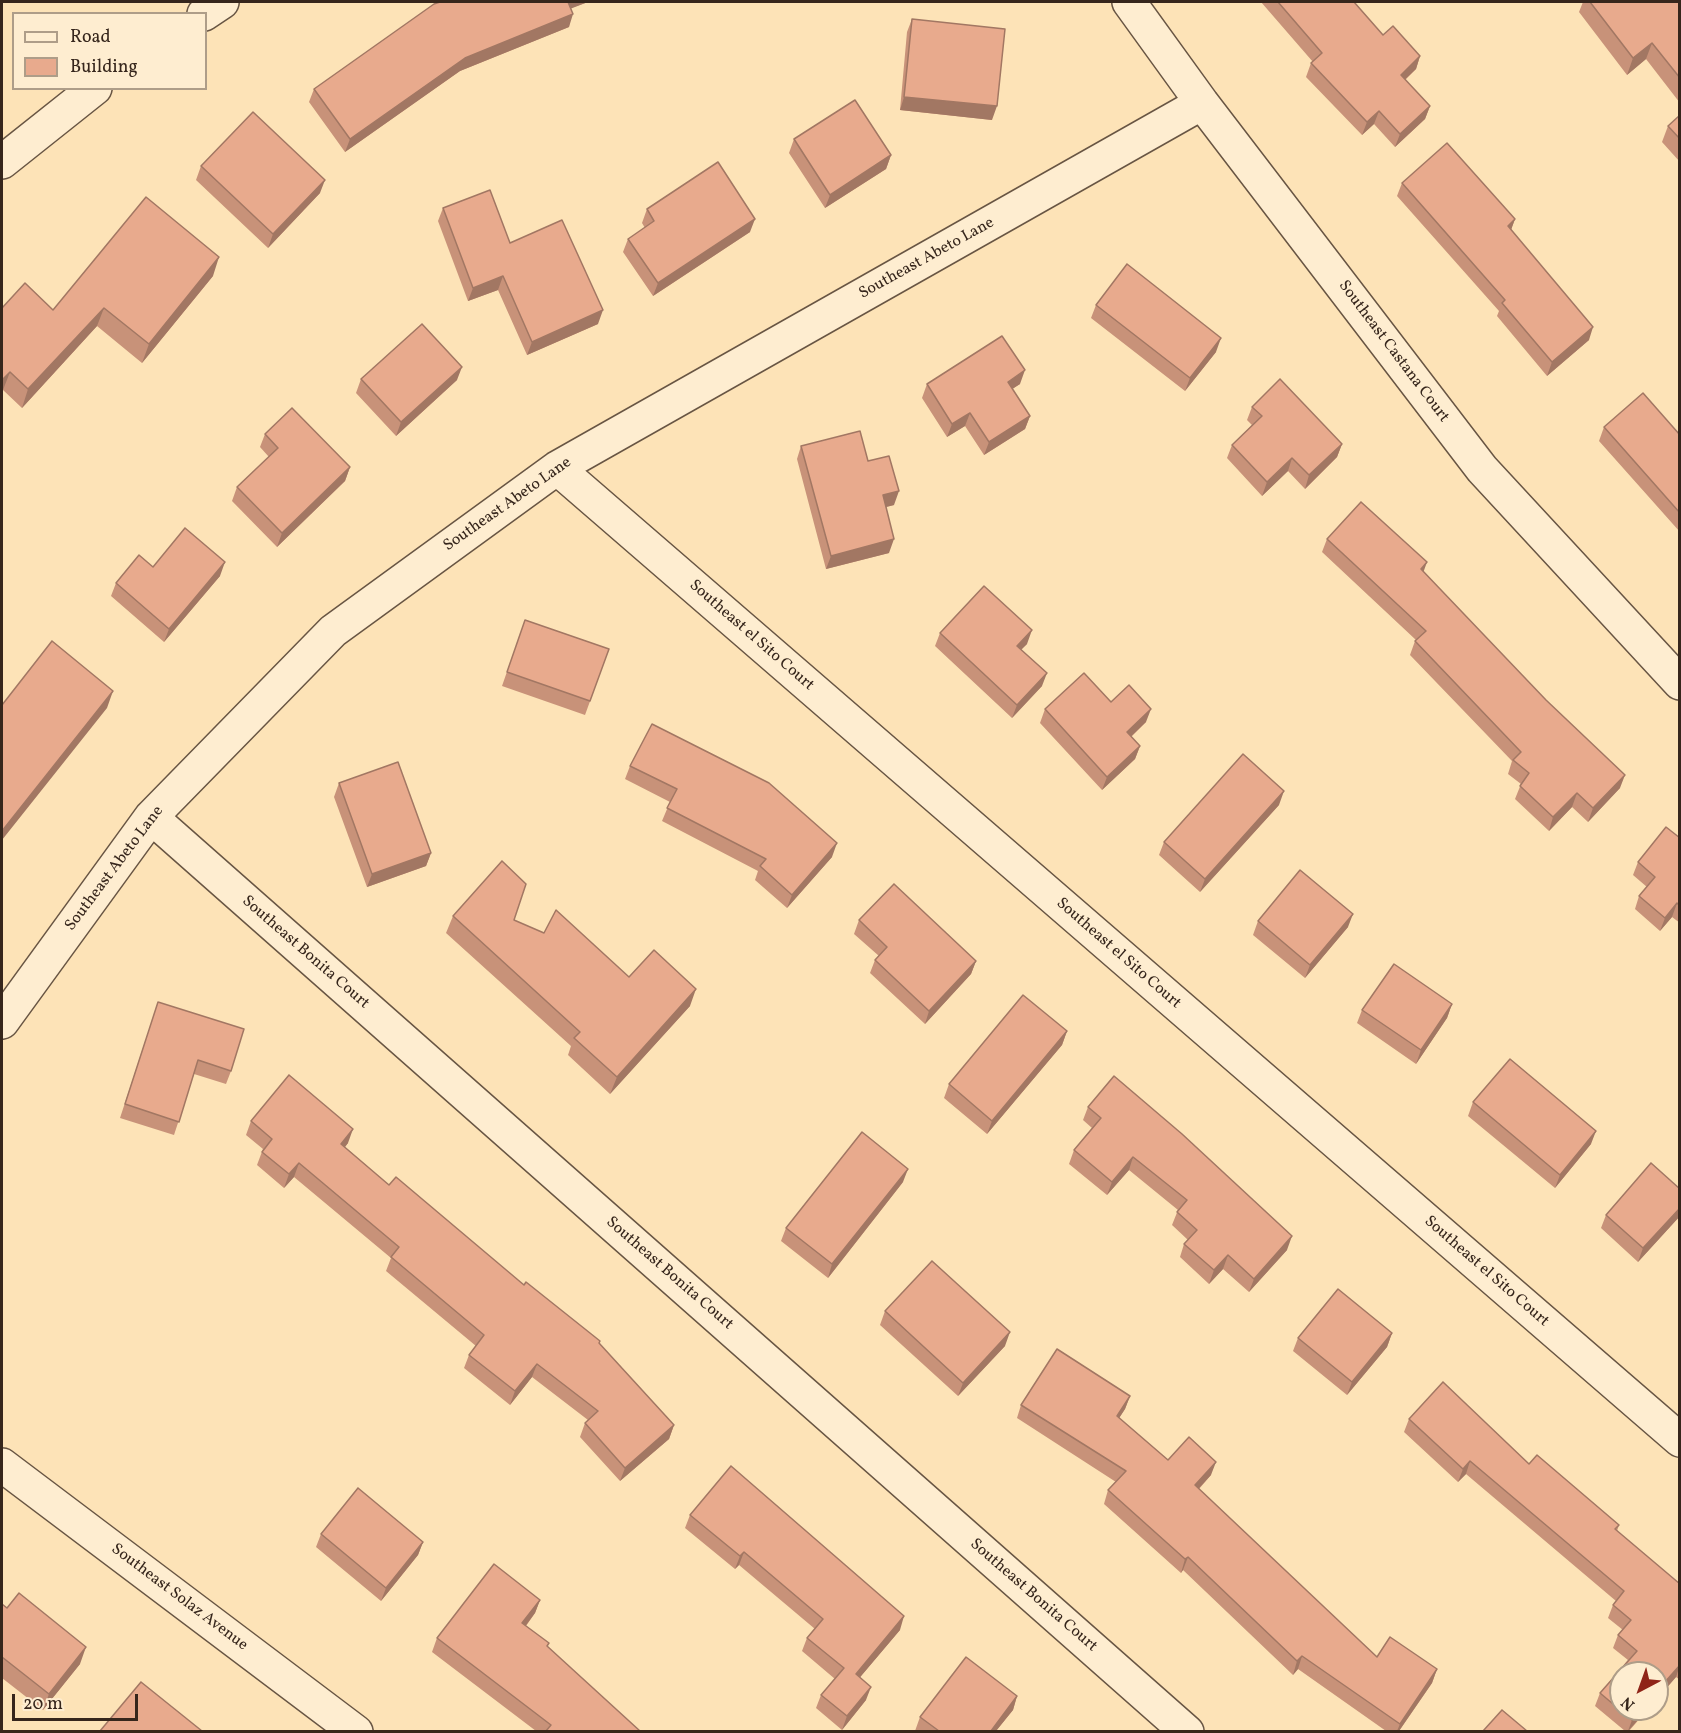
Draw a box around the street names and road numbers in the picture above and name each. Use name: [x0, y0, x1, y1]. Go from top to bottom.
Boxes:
street label: Southeast Abeto Lane: [856, 214, 998, 304]
street label: Southeast Castana Court: [1333, 277, 1453, 427]
street label: Southeast Abeto Lane: [440, 454, 576, 556]
street label: Southeast el Sito Court: [685, 576, 817, 696]
street label: Southeast Abeto Lane: [62, 803, 168, 935]
street label: Southeast Bonita Court: [237, 892, 373, 1014]
street label: Southeast el Sito Court: [1052, 894, 1184, 1014]
street label: Southeast el Sito Court: [1420, 1212, 1552, 1332]
street label: Southeast Bonita Court: [601, 1213, 737, 1335]
street label: Southeast Bonita Court: [965, 1535, 1101, 1657]
street label: Southeast Solaz Avenue: [107, 1540, 251, 1656]

